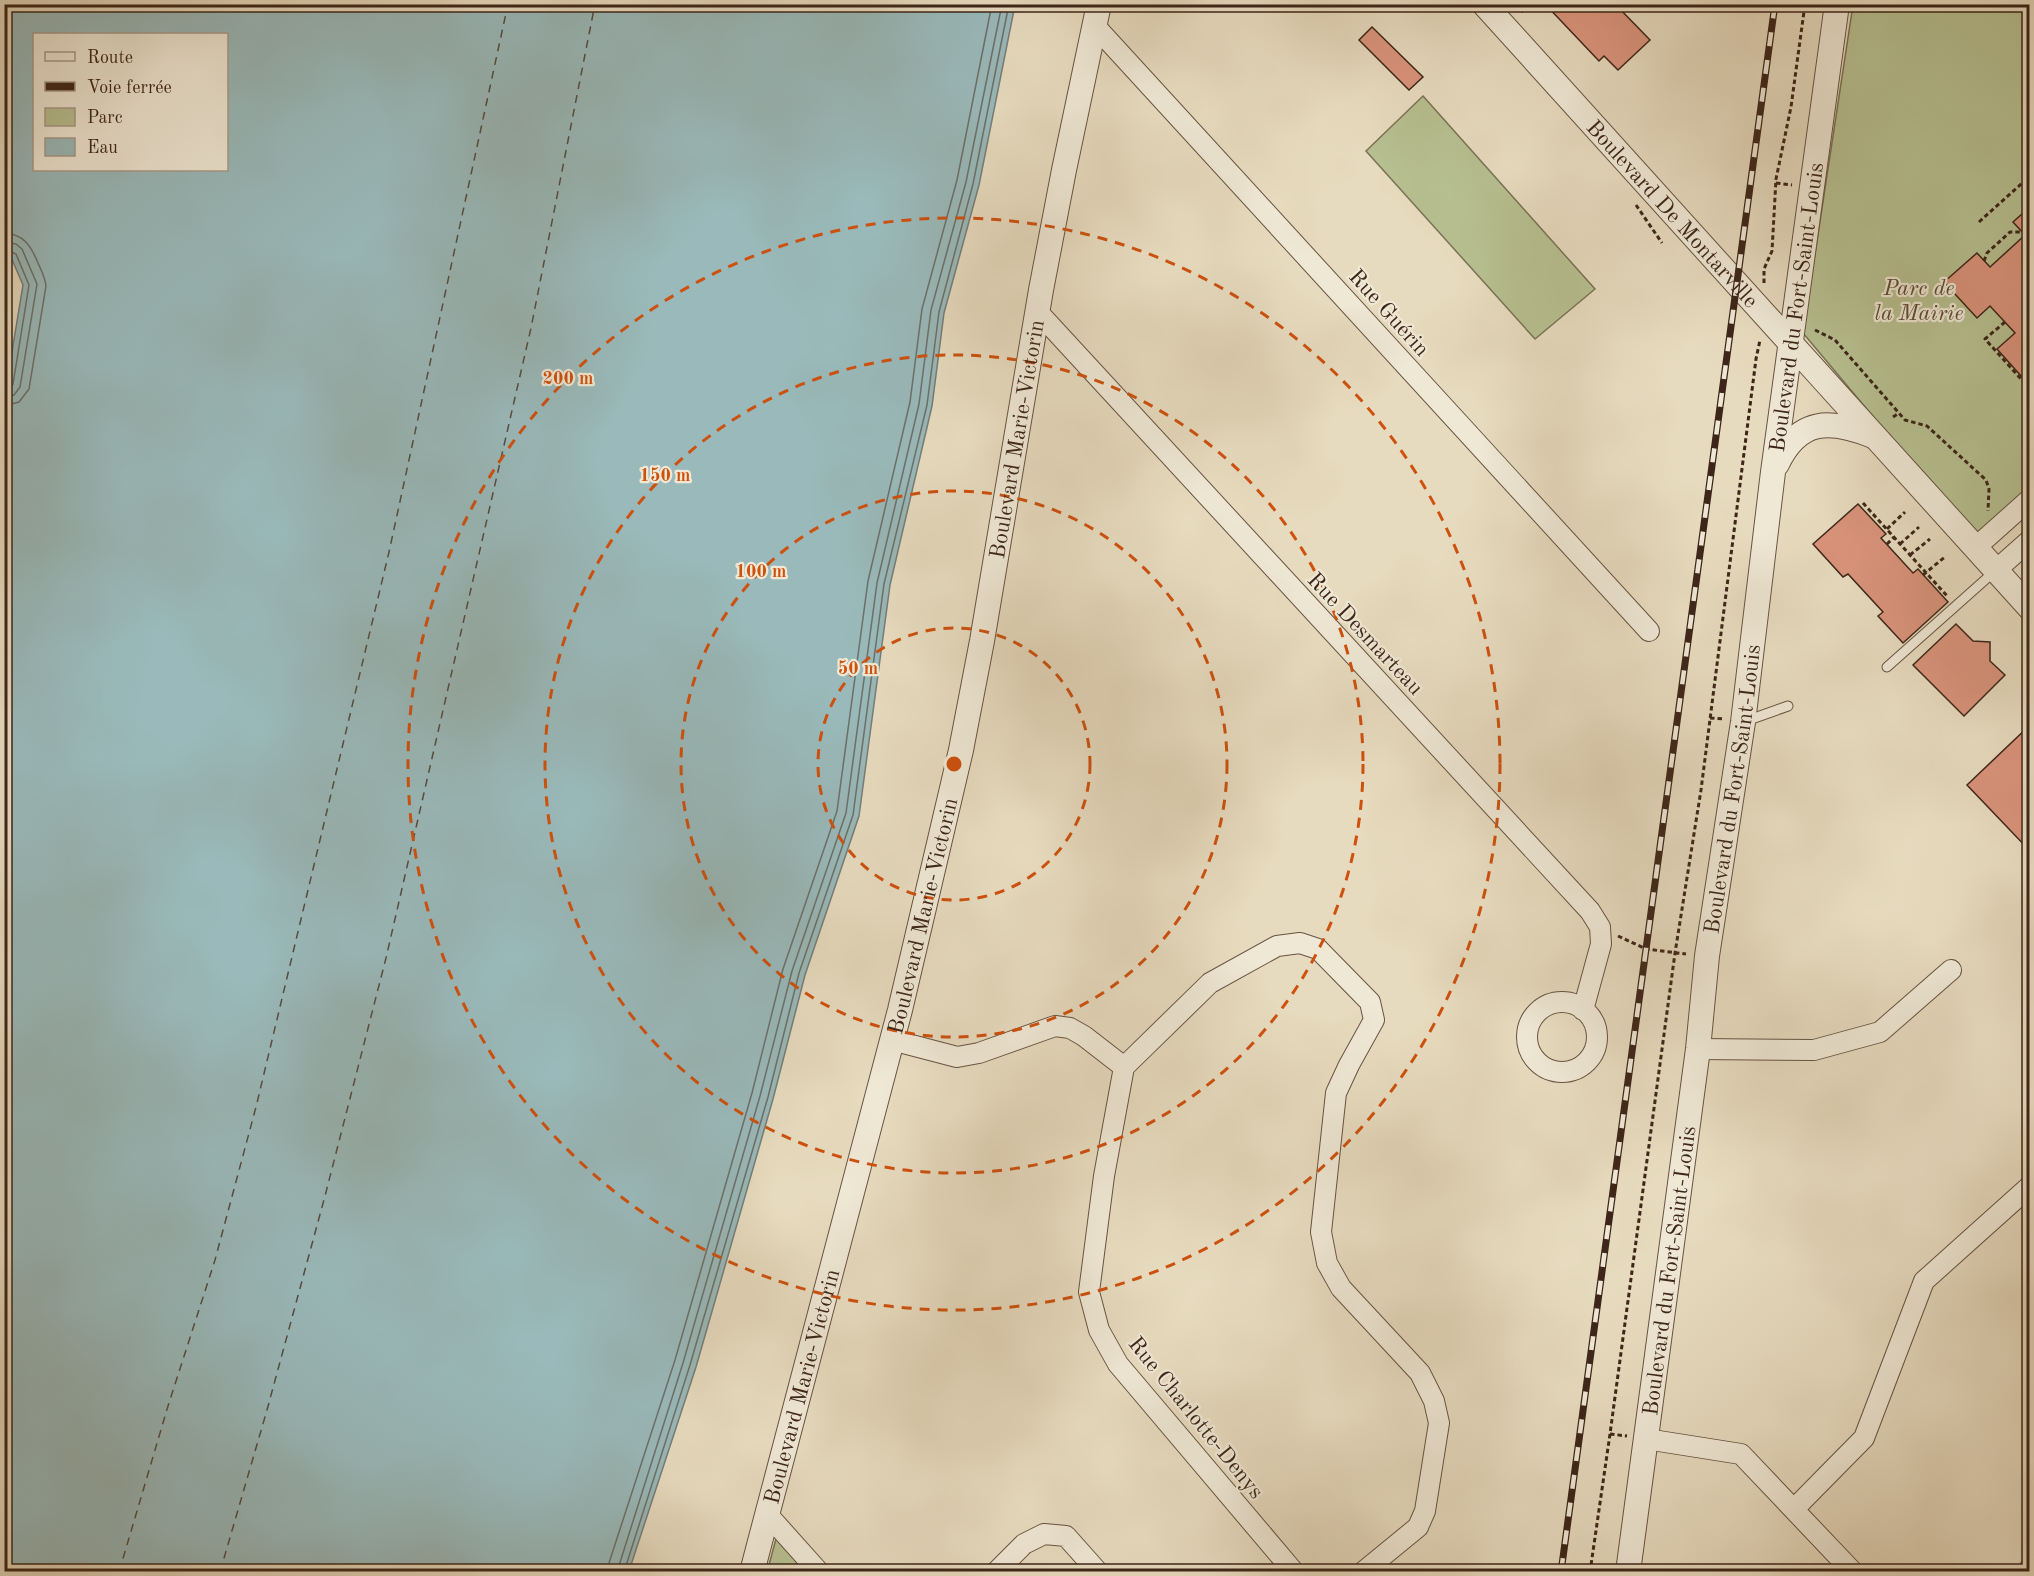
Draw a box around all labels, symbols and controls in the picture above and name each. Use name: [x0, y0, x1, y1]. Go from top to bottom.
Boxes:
legend: [33, 33, 228, 171]
text: Route: [87, 49, 133, 67]
text: Voie ferrée: [87, 79, 172, 97]
text: Parc: [87, 109, 123, 127]
street label: Boulevard De Montarville: [1581, 116, 1762, 313]
text: Eau: [87, 139, 118, 157]
street label: Boulevard du Fort-Saint-Louis: [1767, 161, 1828, 454]
street label: Rue Guérin: [1344, 266, 1433, 361]
park label: Parc de la Mairie: [1875, 278, 1963, 325]
street label: Boulevard Marie-Victorin: [987, 318, 1049, 561]
text: 200 m: [543, 370, 593, 388]
text: 150 m: [640, 467, 690, 485]
text: 100 m: [736, 563, 786, 581]
street label: Rue Desmarteau: [1302, 569, 1427, 700]
street label: Boulevard du Fort-Saint-Louis: [1702, 643, 1765, 935]
text: 50 m: [838, 660, 878, 678]
centre of rings: [944, 754, 964, 774]
street label: Boulevard Marie-Victorin: [885, 796, 962, 1037]
street label: Boulevard du Fort-Saint-Louis: [1640, 1125, 1701, 1417]
street label: Boulevard Marie-Victorin: [761, 1267, 844, 1507]
street label: Rue Charlotte-Denys: [1124, 1333, 1267, 1503]

